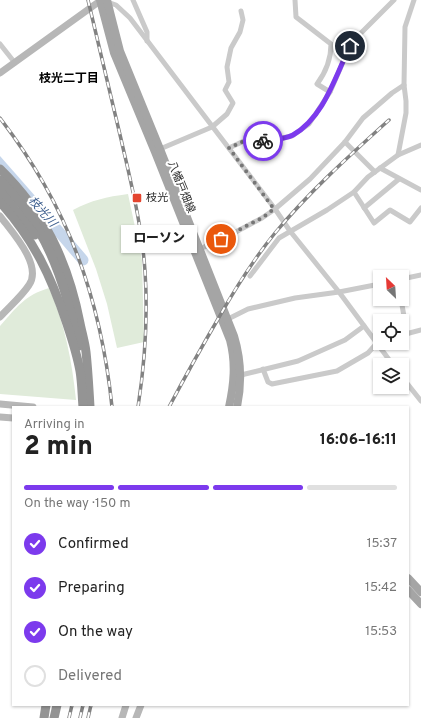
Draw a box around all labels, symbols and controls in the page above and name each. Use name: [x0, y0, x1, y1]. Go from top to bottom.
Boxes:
pin: [333, 29, 367, 63]
icon: home: [339, 35, 361, 57]
district label: 枝光二丁目: [39, 71, 99, 87]
courier: [243, 121, 283, 161]
icon: bike: [252, 130, 274, 152]
street label: 八幡戸畑線: [164, 159, 198, 215]
place label: 枝光: [146, 191, 168, 205]
marker: 枝光: [131, 192, 143, 204]
water label: 枝光川: [24, 193, 61, 232]
pin: [204, 222, 238, 256]
callout: ローソン: [121, 225, 197, 253]
icon: bag: [210, 228, 232, 250]
text: ローソン: [133, 231, 185, 247]
north arrow: [373, 270, 409, 306]
map controls: [373, 270, 409, 394]
button: locate: [373, 314, 409, 350]
button: layers: [373, 358, 409, 394]
text: Arriving in: [24, 417, 85, 433]
text: 2 min: [24, 431, 93, 464]
text: 16:06–16:11: [320, 431, 397, 450]
text: On the way · 150 m: [24, 496, 130, 512]
icon: check: [24, 533, 46, 555]
text: Confirmed: [58, 535, 129, 554]
text: 15:37: [367, 536, 397, 552]
icon: check: [24, 577, 46, 599]
text: Preparing: [58, 579, 125, 598]
text: 15:42: [365, 580, 397, 596]
icon: check: [24, 621, 46, 643]
text: On the way: [58, 623, 133, 642]
text: 15:53: [365, 624, 397, 640]
text: Delivered: [58, 667, 122, 686]

